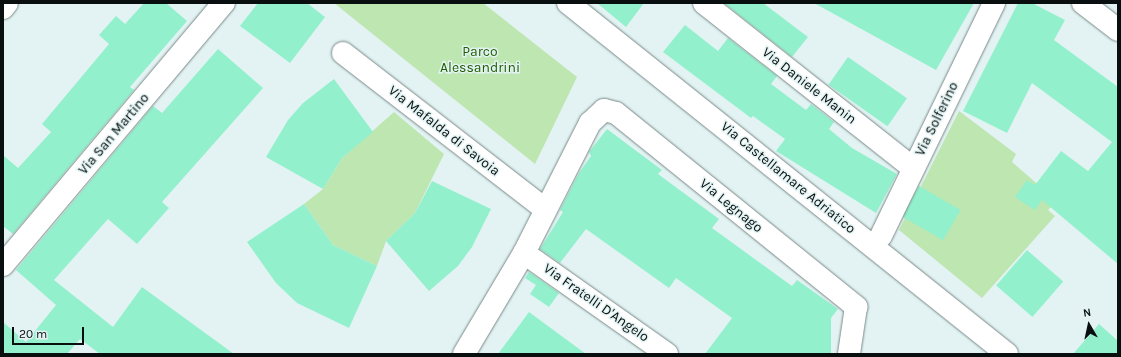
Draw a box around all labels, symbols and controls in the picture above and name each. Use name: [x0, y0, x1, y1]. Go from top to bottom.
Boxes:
park label: Parco Alessandrini: [440, 44, 520, 76]
street label: Via Daniele Manin: [759, 44, 859, 128]
street label: Via Solferino: [912, 79, 962, 159]
street label: Via Mafalda di Savoia: [385, 82, 503, 180]
street label: Via San Martino: [75, 90, 153, 178]
street label: Via Castellamare Adriatico: [717, 118, 859, 238]
street label: Via Legnago: [696, 175, 766, 237]
street label: Via Fratelli D'Angelo: [540, 260, 652, 346]
north arrow: [1069, 305, 1109, 345]
text: N: [1082, 306, 1092, 320]
scale bar: [14, 319, 86, 345]
text: 20 m: [19, 327, 47, 341]

